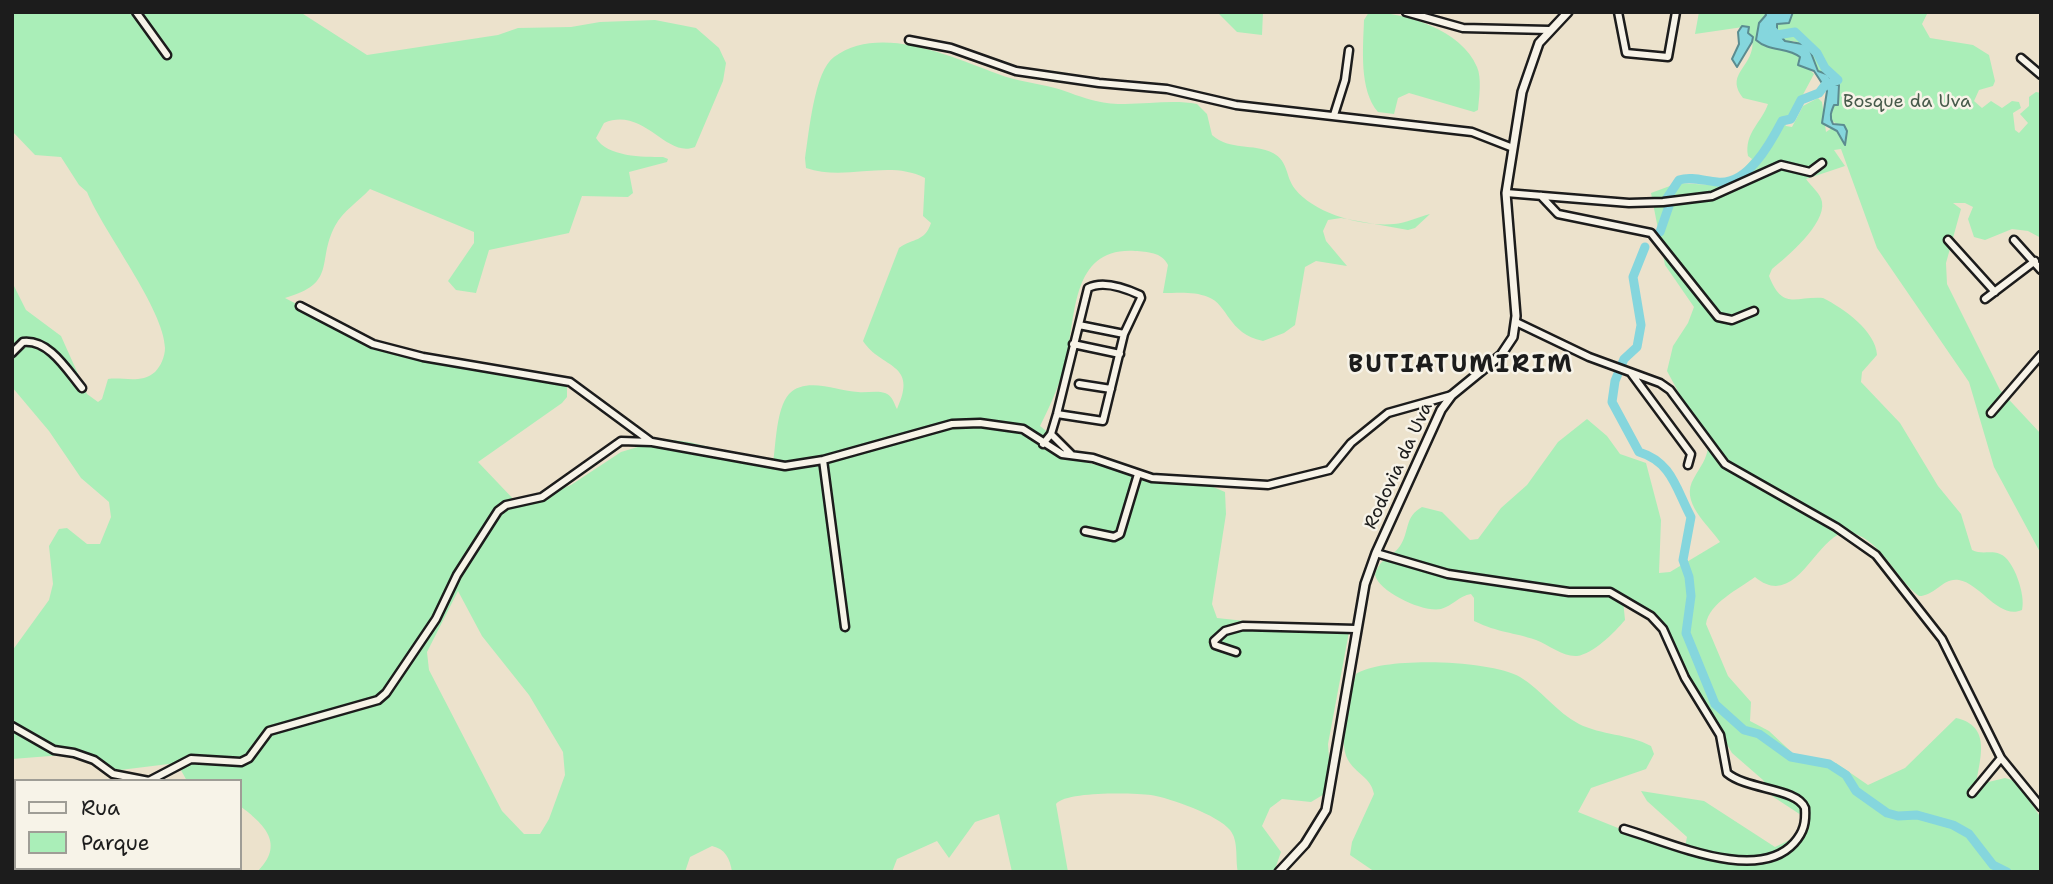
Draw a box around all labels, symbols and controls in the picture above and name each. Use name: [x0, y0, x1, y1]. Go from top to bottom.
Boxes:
park label: Bosque da Uva: [1843, 91, 1971, 113]
district label: BUTIATUMIRIM: [1350, 352, 1572, 380]
street label: Rodovia da Uva: [1360, 399, 1438, 533]
legend: [14, 779, 242, 870]
text: Rua: [81, 794, 120, 822]
text: Parque: [81, 829, 150, 857]

